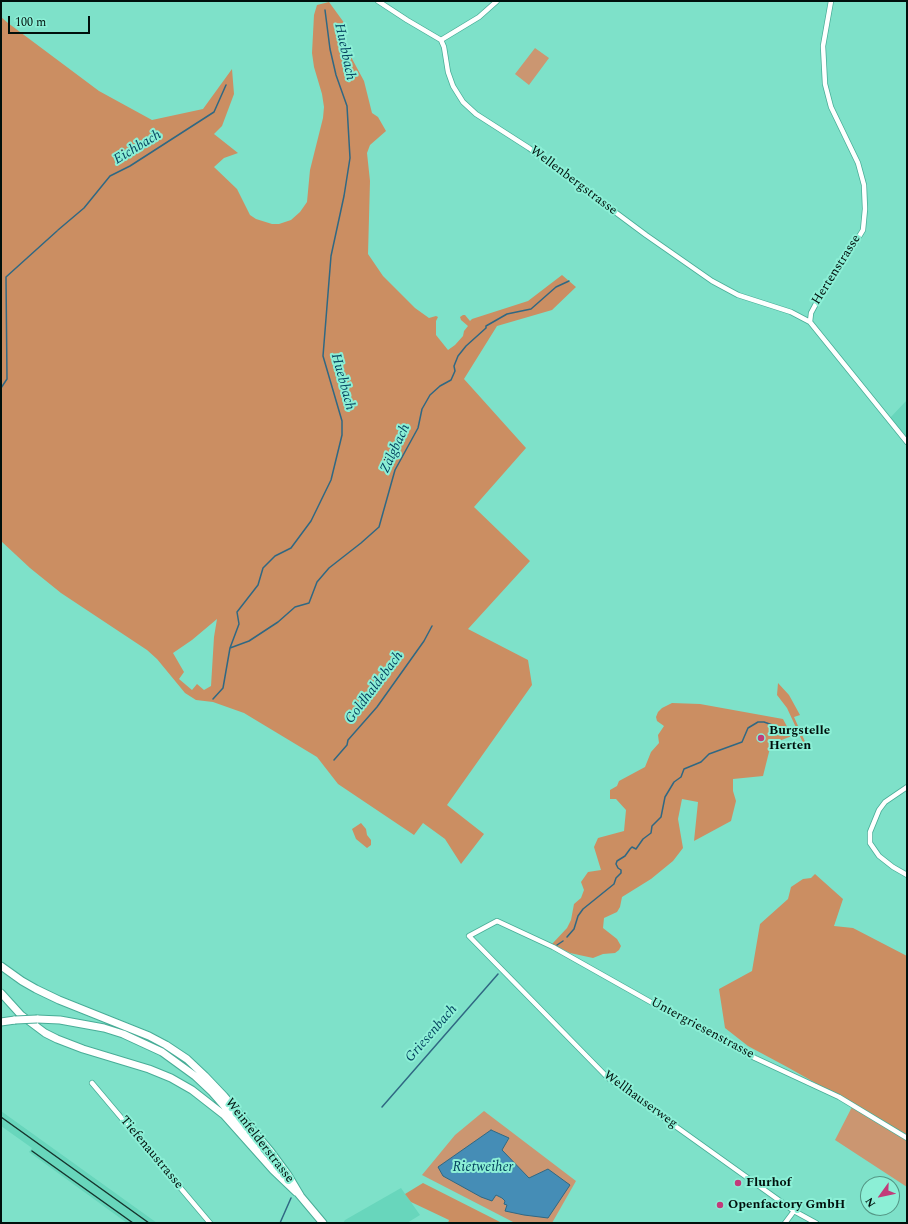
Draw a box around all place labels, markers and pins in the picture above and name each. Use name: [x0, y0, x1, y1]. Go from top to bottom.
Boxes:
place label: Burgstelle Herten: [769, 723, 830, 754]
marker: Burgstelle Herten: [756, 733, 766, 743]
place label: Flurhof: [746, 1175, 791, 1191]
marker: Flurhof: [733, 1178, 743, 1188]
place label: Openfactory GmbH: [728, 1197, 845, 1213]
marker: Openfactory GmbH: [715, 1200, 725, 1210]

